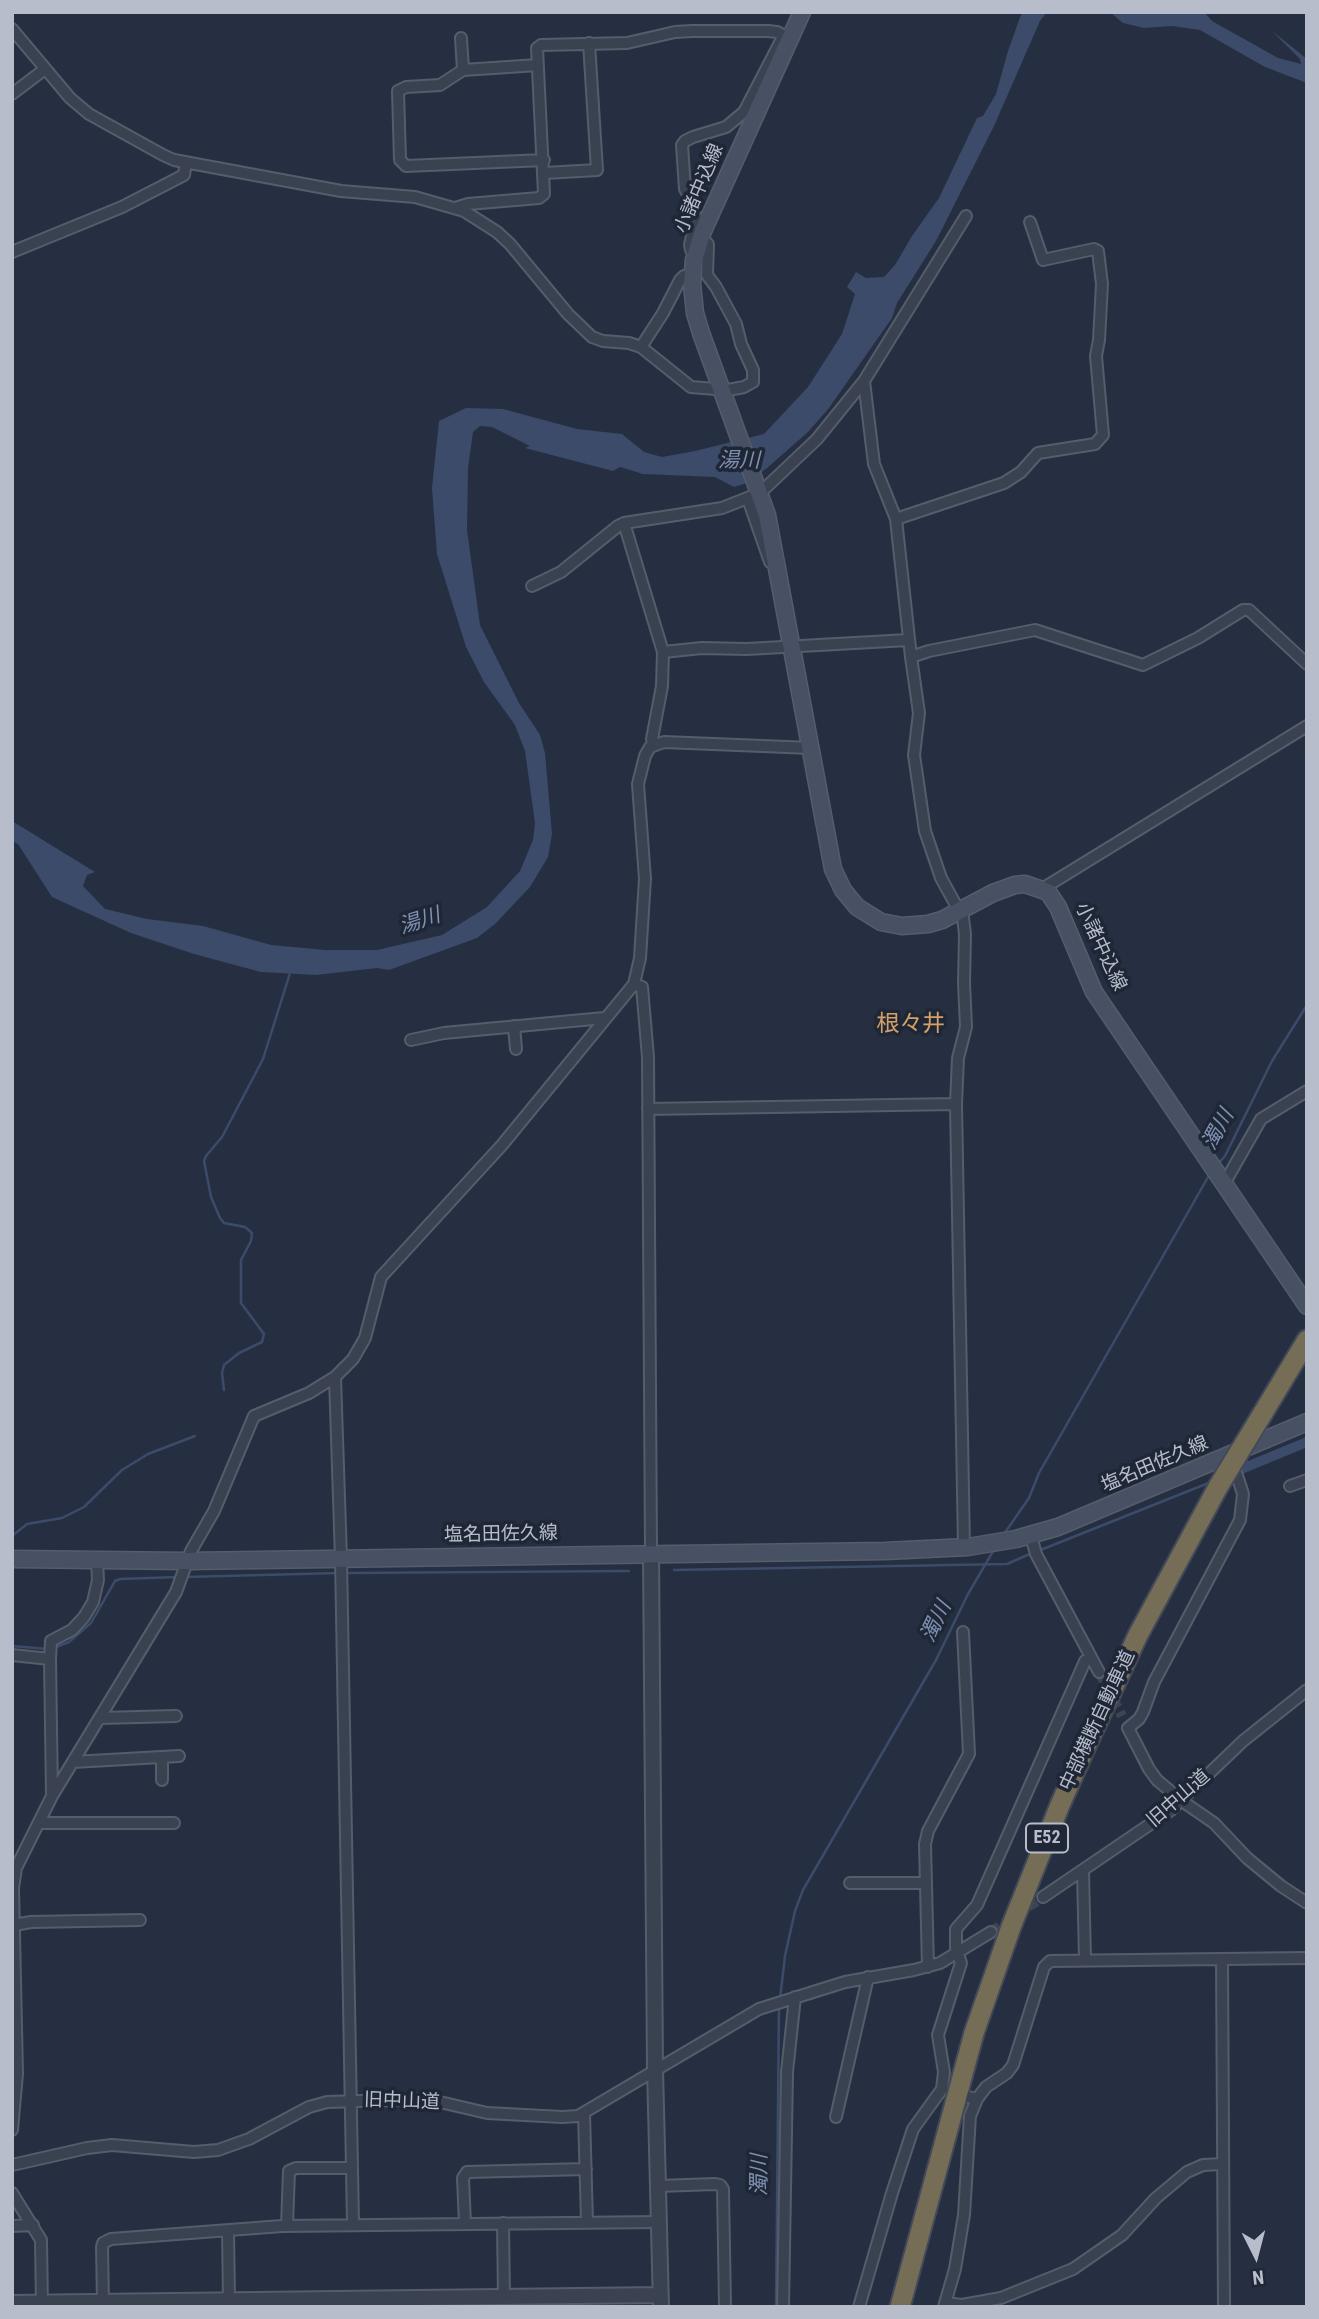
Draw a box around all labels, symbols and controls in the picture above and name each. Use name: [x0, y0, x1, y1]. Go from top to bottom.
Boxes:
street label: 小諸中込線: [671, 141, 729, 237]
water label: 湯川: [718, 449, 760, 475]
street label: 小諸中込線: [1070, 899, 1130, 995]
water label: 湯川: [396, 904, 444, 940]
district label: 根々井: [877, 1011, 945, 1039]
water label: 濁川: [1198, 1106, 1240, 1154]
street label: 塩名田佐久線: [1098, 1432, 1212, 1498]
street label: 塩名田佐久線: [444, 1523, 558, 1547]
water label: 濁川: [916, 1598, 958, 1646]
street label: 中部横断自動車道: [1056, 1647, 1140, 1795]
street label: 旧中山道: [1143, 1765, 1215, 1833]
road number: E52: [1026, 1824, 1068, 1852]
street label: 旧中山道: [364, 2089, 440, 2115]
water label: 濁川: [748, 2154, 774, 2196]
north arrow: [1221, 2221, 1291, 2291]
text: N: [1251, 2265, 1265, 2289]

